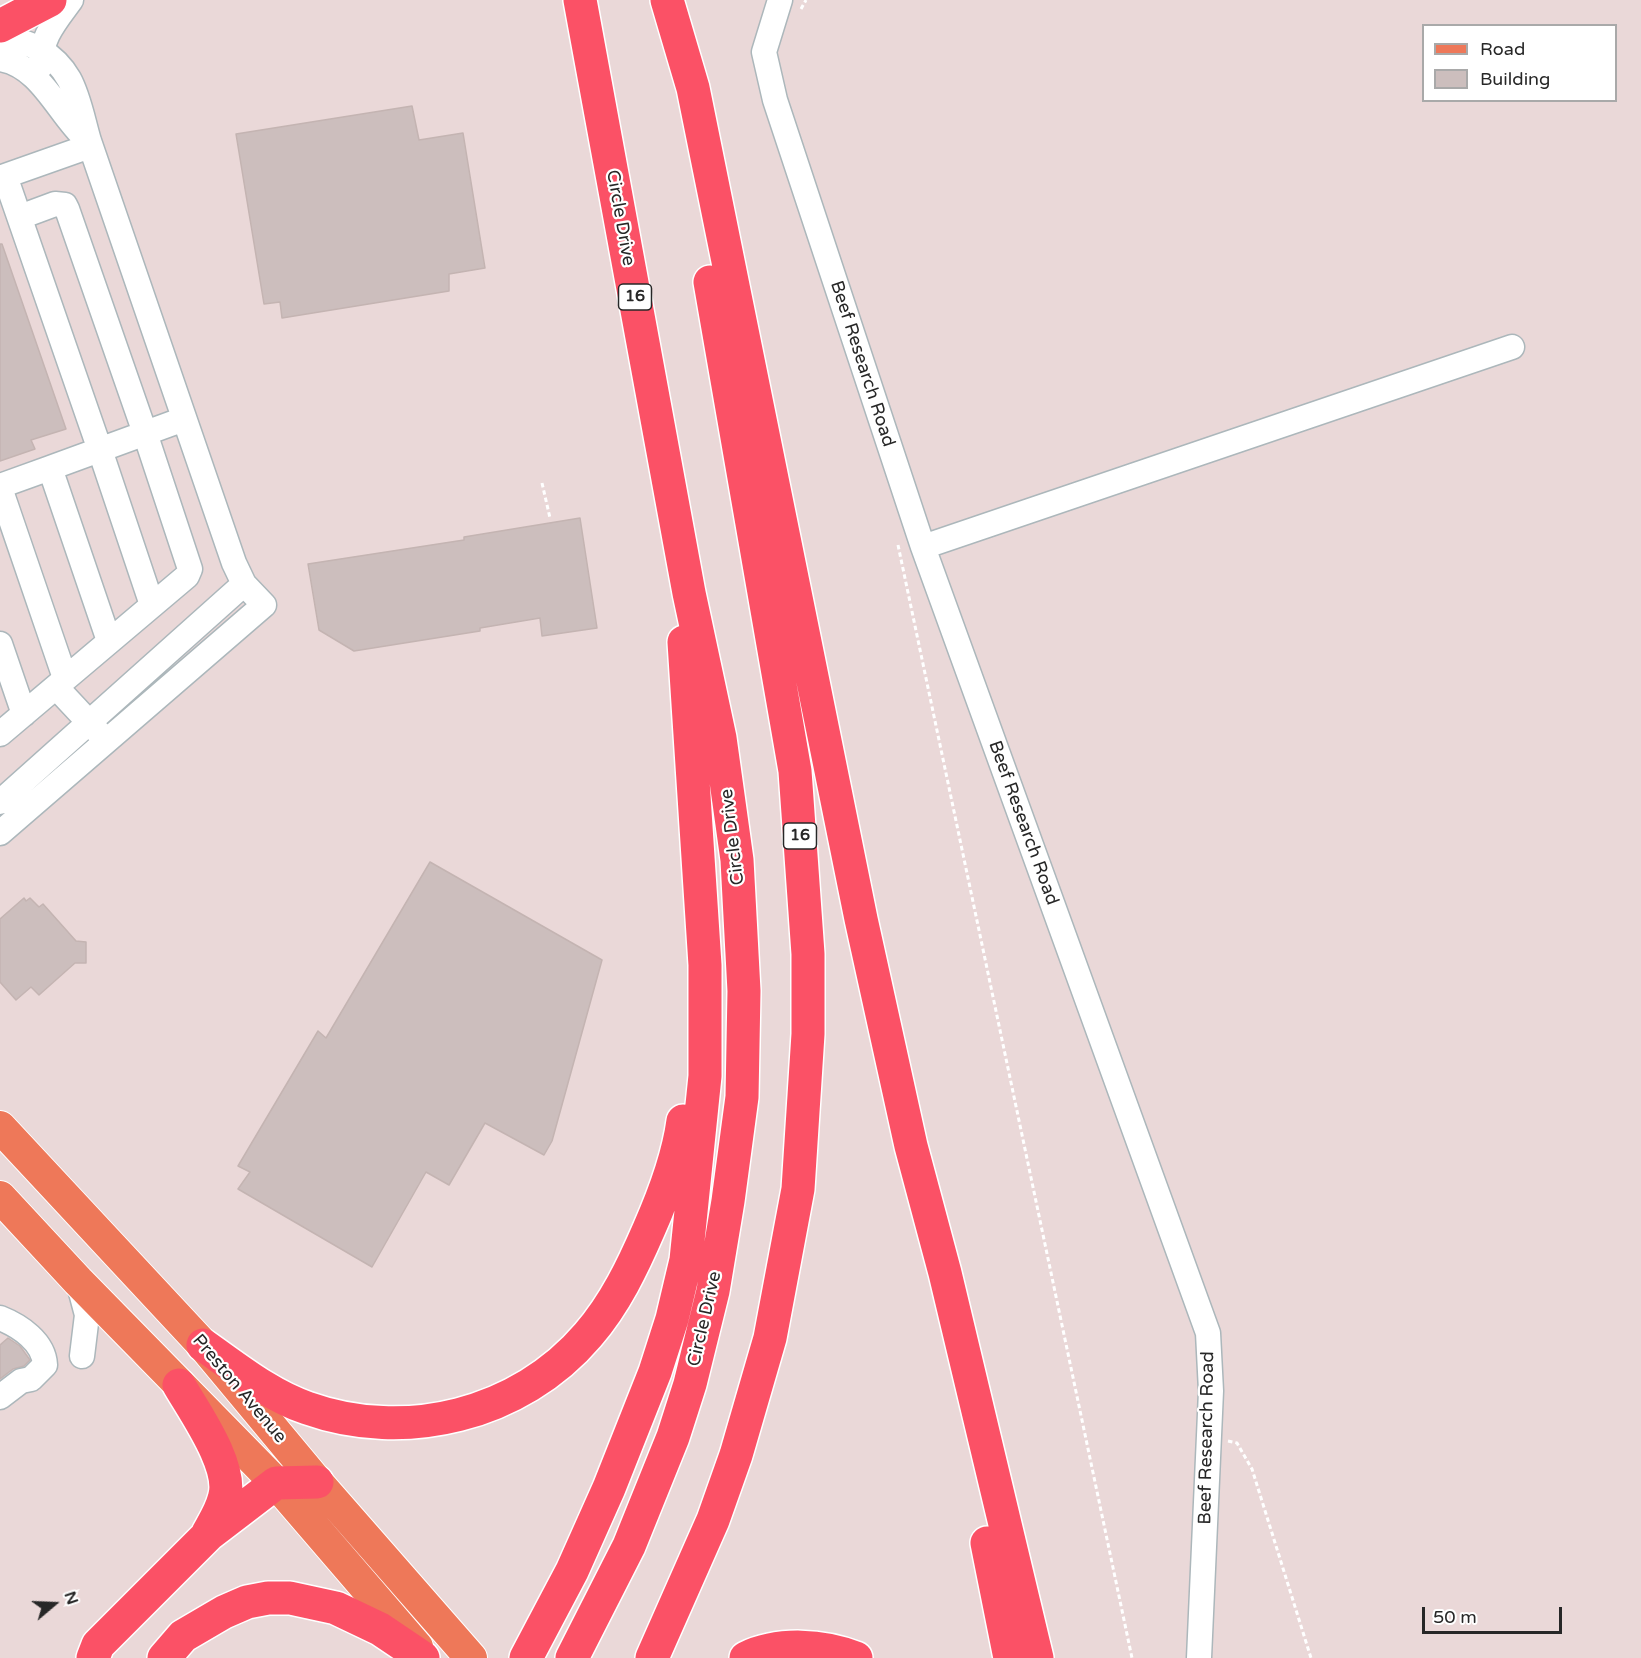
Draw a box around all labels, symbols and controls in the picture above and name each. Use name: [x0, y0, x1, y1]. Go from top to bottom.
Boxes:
legend: [1422, 24, 1617, 102]
text: Road: [1480, 38, 1525, 60]
text: Building: [1480, 68, 1550, 90]
street label: Circle Drive: [601, 168, 639, 268]
street label: Beef Research Road: [825, 278, 899, 450]
road number: 16: [618, 284, 652, 310]
street label: Beef Research Road: [983, 738, 1063, 908]
street label: Circle Drive: [716, 788, 750, 886]
road number: 16: [784, 823, 816, 849]
street label: Circle Drive: [684, 1269, 726, 1369]
street label: Preston Avenue: [187, 1330, 291, 1448]
street label: Beef Research Road: [1195, 1351, 1219, 1525]
north arrow: [24, 1574, 84, 1634]
text: N: [59, 1589, 83, 1607]
scale bar: [1425, 1595, 1564, 1633]
text: 50 m: [1433, 1606, 1477, 1628]

